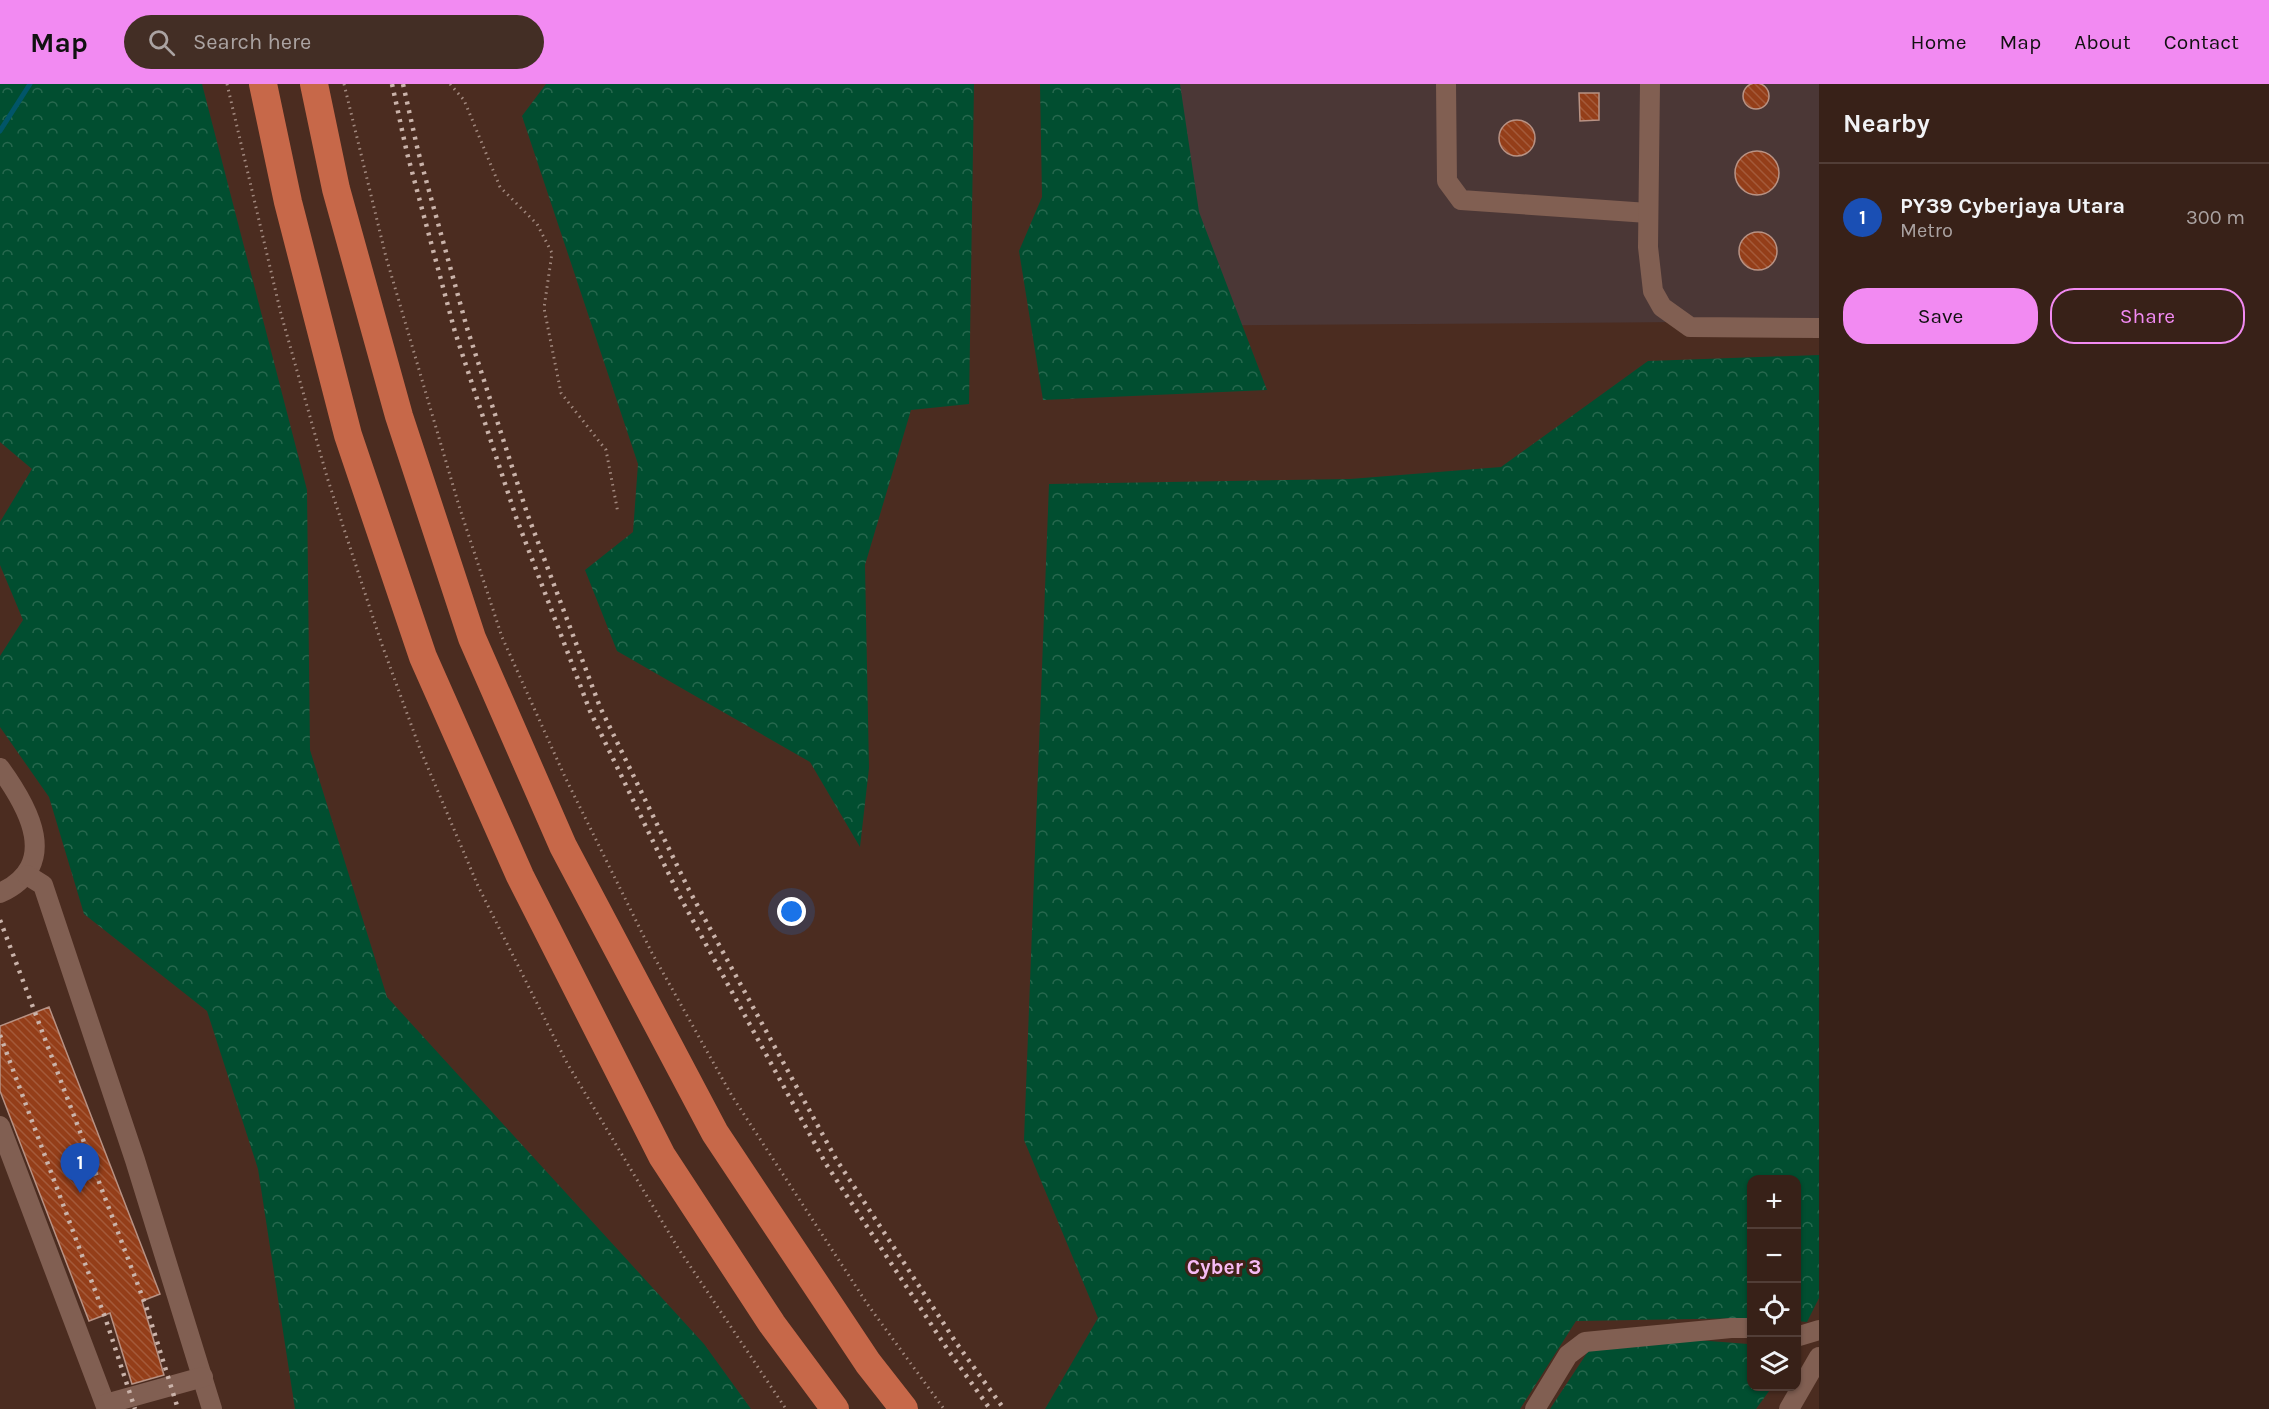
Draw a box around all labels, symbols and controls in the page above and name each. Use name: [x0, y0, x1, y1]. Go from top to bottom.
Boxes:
search box: [124, 15, 544, 69]
text: Map: [30, 26, 88, 59]
icon: search: [145, 26, 178, 59]
text: Search here: [193, 29, 311, 55]
text: Home: [1911, 30, 1967, 54]
text: Map: [2000, 30, 2041, 54]
text: About: [2074, 30, 2131, 54]
text: Contact: [2164, 30, 2239, 54]
text: Nearby: [1843, 108, 1930, 139]
text: PY39 Cyberjaya Utara: [1900, 193, 2125, 219]
text: 1: [1859, 206, 1866, 229]
text: 300 m: [2186, 206, 2245, 229]
text: Metro: [1900, 219, 1953, 242]
button: Save: [1843, 288, 2038, 344]
button: Share: [2050, 288, 2245, 344]
your location: [777, 897, 806, 926]
pin: 1: [60, 1144, 100, 1193]
map controls: [1747, 1175, 1801, 1391]
button: +: [1747, 1175, 1801, 1229]
button: −: [1747, 1229, 1801, 1283]
district label: Cyber 3: [1187, 1255, 1261, 1279]
button: locate: [1747, 1283, 1801, 1337]
button: layers: [1747, 1337, 1801, 1391]

